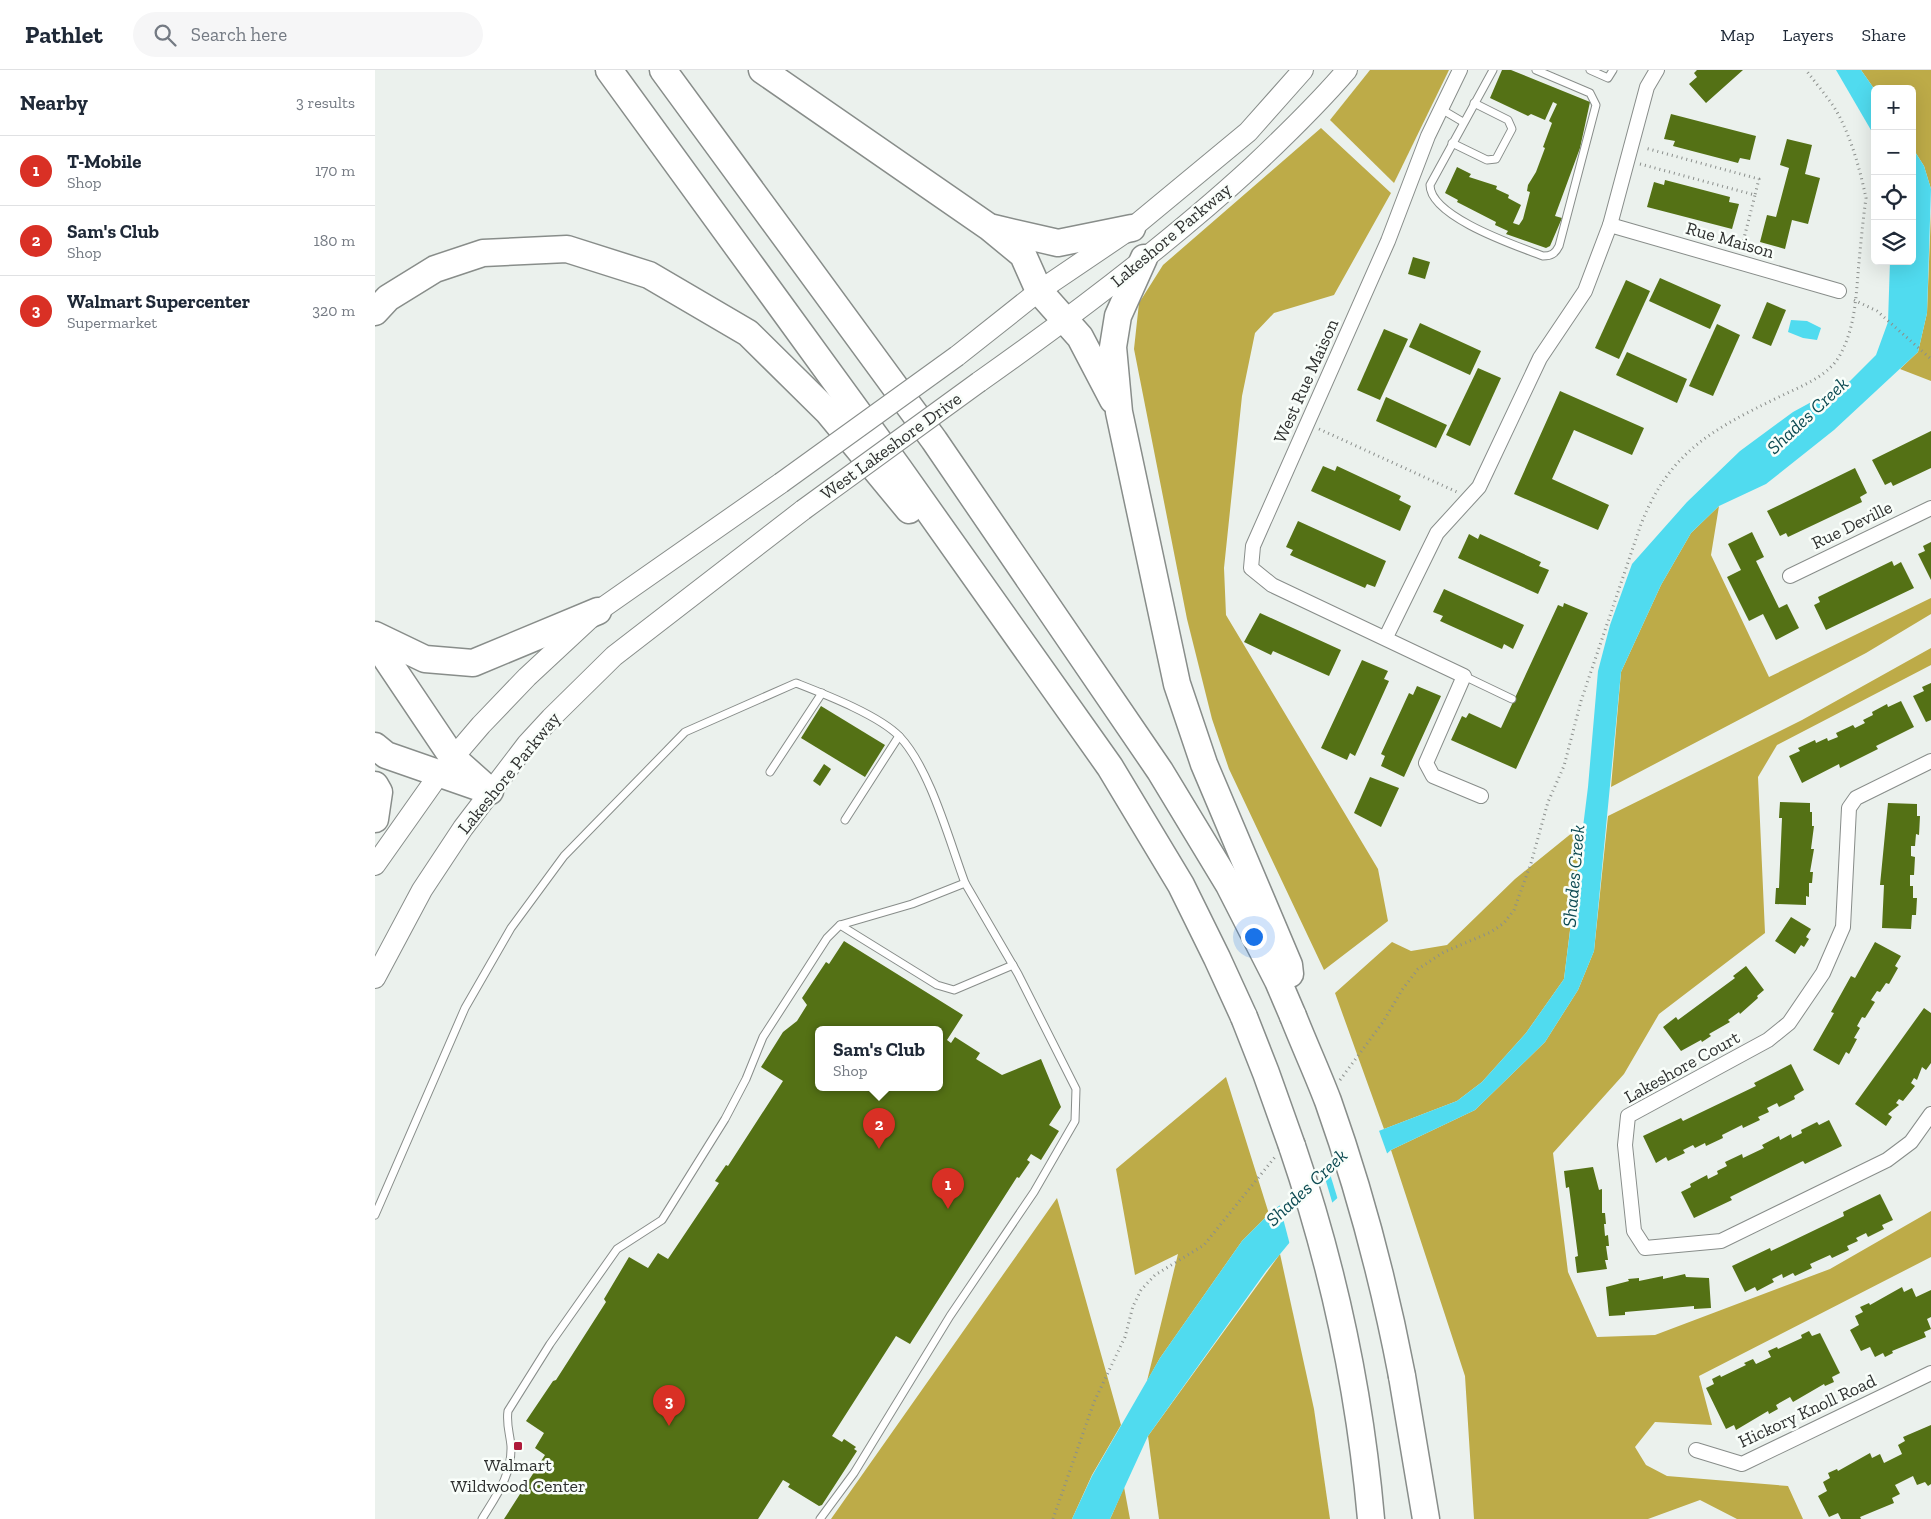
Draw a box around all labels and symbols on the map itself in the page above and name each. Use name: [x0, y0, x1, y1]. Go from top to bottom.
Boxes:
street label: Lakeshore Parkway: [1106, 178, 1236, 292]
street label: Rue Maison: [1683, 217, 1777, 263]
street label: West Rue Maison: [1269, 315, 1344, 447]
water label: Shades Creek: [1762, 372, 1853, 459]
street label: West Lakeshore Drive: [816, 387, 966, 505]
street label: Rue Deville: [1808, 496, 1896, 554]
street label: Lakeshore Parkway: [453, 707, 565, 838]
water label: Shades Creek: [1558, 824, 1589, 928]
your location: [1241, 924, 1267, 950]
street label: Lakeshore Court: [1620, 1026, 1744, 1108]
pin: 2: [863, 1108, 895, 1149]
water label: Shades Creek: [1261, 1144, 1352, 1231]
pin: 1: [932, 1168, 964, 1209]
street label: Hickory Knoll Road: [1735, 1369, 1879, 1452]
pin: 3: [653, 1385, 685, 1426]
marker: Walmart Wildwood Center: [512, 1440, 524, 1452]
place label: Walmart Wildwood Center: [450, 1454, 586, 1497]

